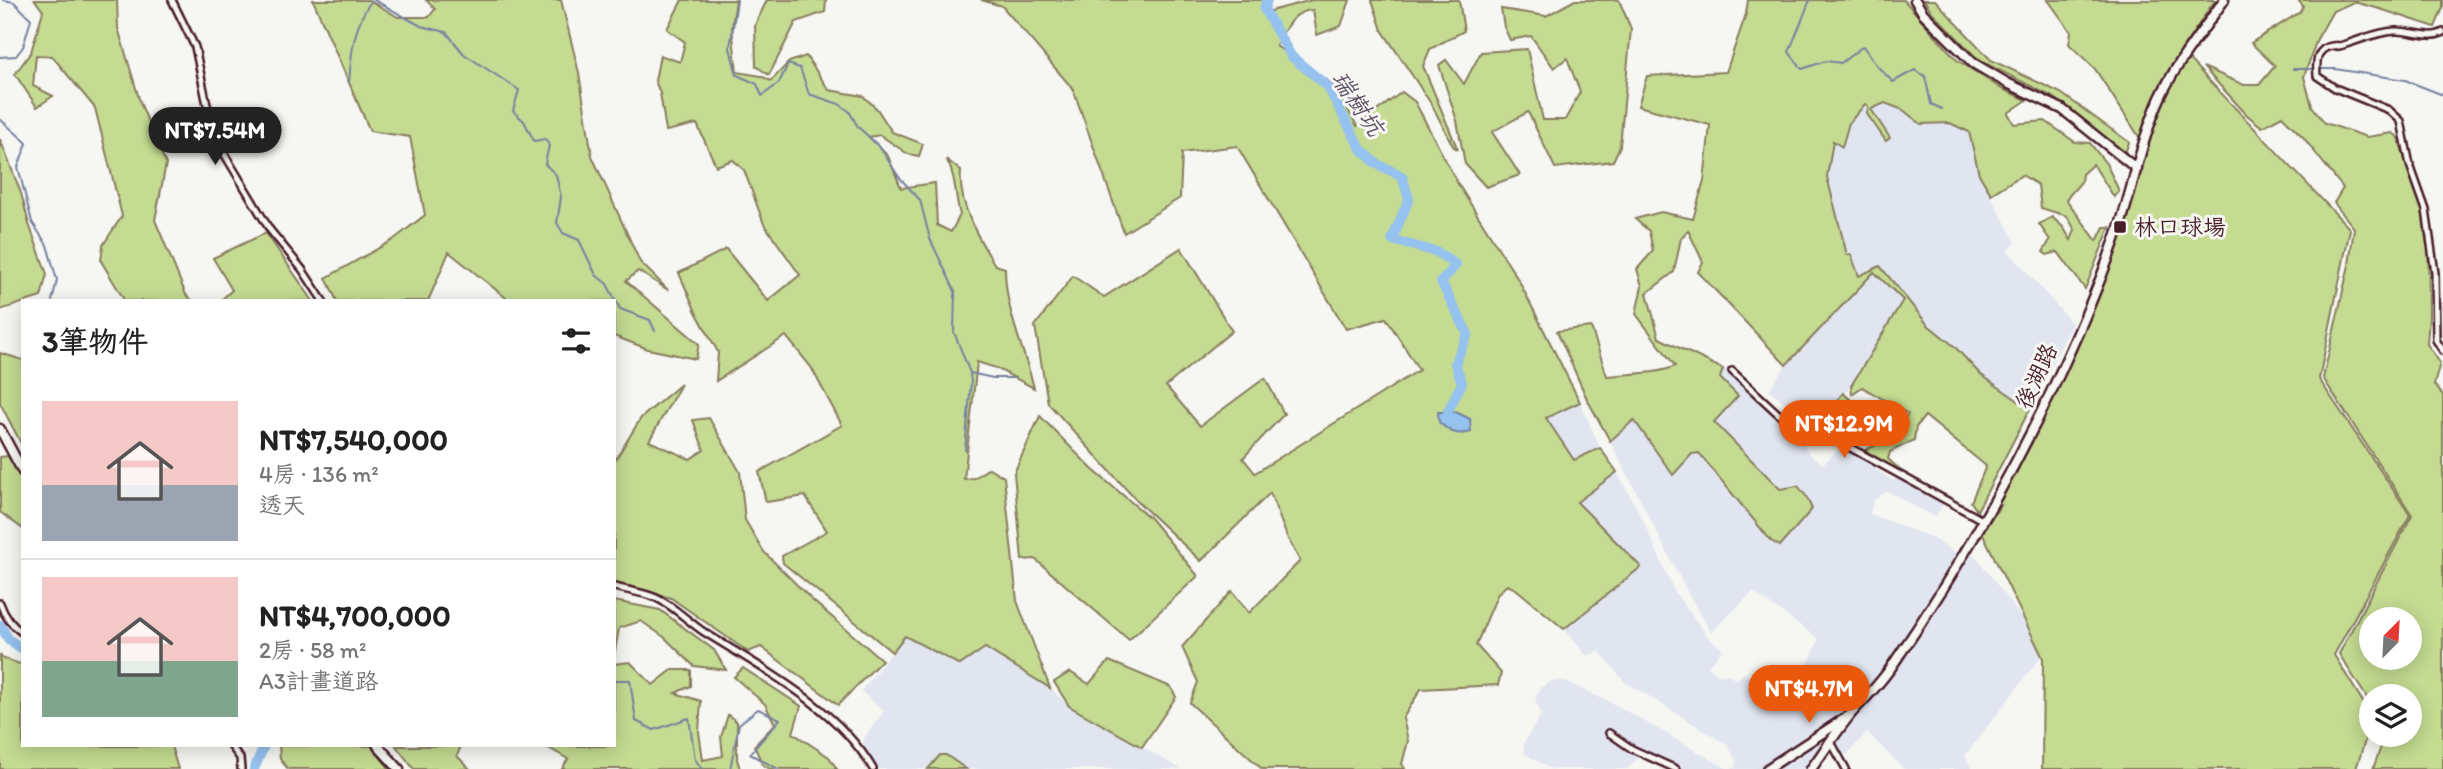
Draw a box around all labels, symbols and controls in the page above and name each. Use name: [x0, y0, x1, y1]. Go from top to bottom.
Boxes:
water label: 瑞樹坑: [1326, 65, 1392, 143]
pin: NT$7.54M: [143, 108, 287, 167]
text: NT$7.54M: [165, 116, 266, 144]
place label: 林口球場: [2134, 213, 2226, 241]
marker: 林口球場: [2112, 219, 2128, 235]
icon: filters: [557, 322, 595, 360]
text: 3筆物件: [42, 323, 148, 360]
street label: 後湖路: [2009, 339, 2063, 413]
pin: NT$12.9M: [1772, 400, 1916, 460]
text: NT$12.9M: [1795, 409, 1893, 437]
text: NT$7,540,000: [259, 421, 448, 458]
icon: home: [98, 429, 182, 513]
text: 4房 · 136 m²: [259, 460, 379, 488]
text: 透天: [259, 491, 305, 519]
text: NT$4,700,000: [259, 597, 451, 634]
icon: home: [98, 605, 182, 689]
north arrow: [2359, 607, 2422, 670]
map controls: [2359, 607, 2422, 747]
text: 2房 · 58 m²: [259, 636, 366, 664]
pin: NT$4.7M: [1744, 666, 1874, 725]
text: A3計畫道路: [259, 667, 378, 695]
text: NT$4.7M: [1765, 674, 1853, 702]
button: layers: [2359, 684, 2422, 747]

